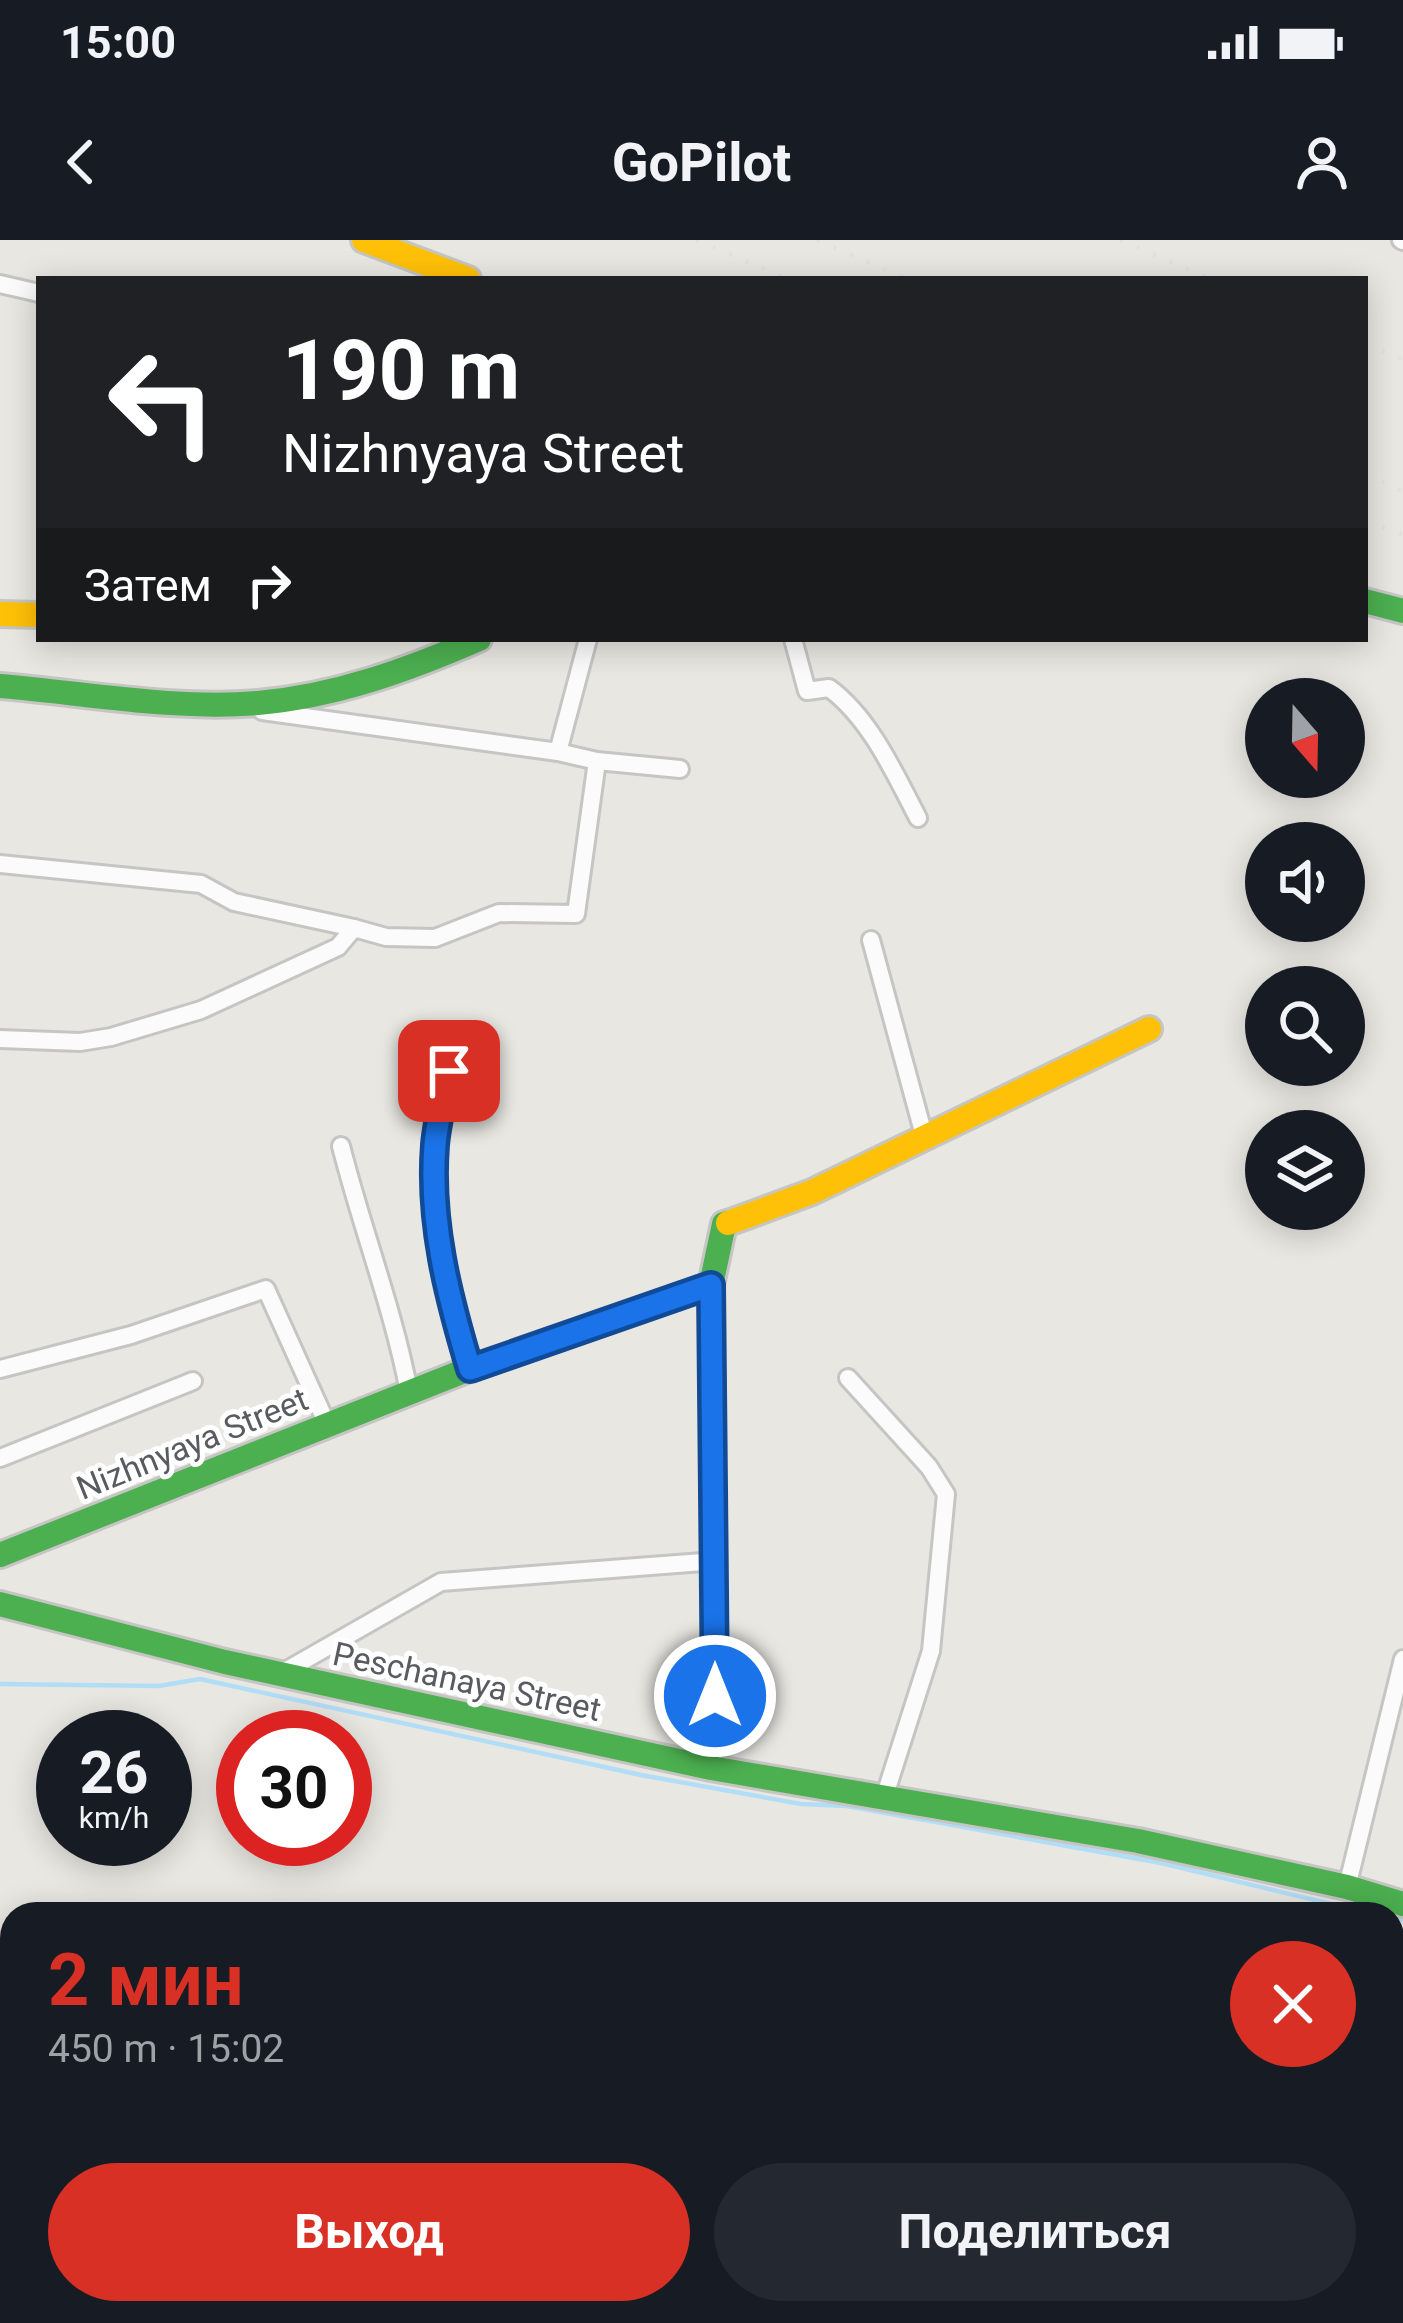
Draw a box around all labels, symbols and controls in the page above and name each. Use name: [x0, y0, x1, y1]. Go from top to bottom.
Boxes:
text: 15:00: [60, 16, 176, 69]
icon: back: [48, 129, 114, 195]
icon: person: [1289, 129, 1355, 195]
text: GoPilot: [612, 131, 791, 194]
text: 190 m: [282, 321, 520, 420]
icon: left: [84, 324, 240, 480]
text: Nizhnyaya Street: [282, 422, 685, 485]
icon: right: [236, 552, 302, 618]
text: Затем: [84, 559, 212, 612]
north arrow: [1245, 678, 1365, 798]
map controls: [1245, 678, 1365, 1230]
button: sound: [1245, 822, 1365, 942]
button: search: [1245, 966, 1365, 1086]
pin: [398, 1020, 500, 1122]
icon: arrive: [416, 1038, 482, 1104]
button: layers: [1245, 1110, 1365, 1230]
street label: Nizhnyaya Street: [71, 1379, 314, 1508]
position arrow: [652, 1633, 778, 1759]
street label: Peschanaya Street: [329, 1634, 604, 1729]
speed limit sign: 30: [216, 1710, 372, 1866]
text: 26: [80, 1737, 148, 1808]
text: km/h: [79, 1800, 149, 1835]
text: 2 мин: [48, 1938, 243, 2023]
button: close: [1230, 1941, 1356, 2067]
text: 450 m · 15:02: [48, 2026, 284, 2072]
button: Выход: [48, 2163, 690, 2301]
button: Поделиться: [714, 2163, 1356, 2301]

